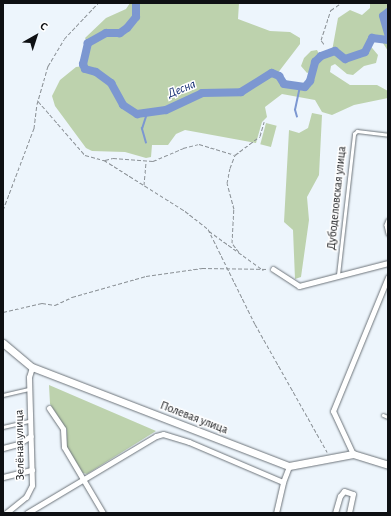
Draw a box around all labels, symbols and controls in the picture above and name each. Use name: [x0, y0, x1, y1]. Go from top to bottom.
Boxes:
north arrow: [16, 16, 56, 56]
text: С: [38, 20, 50, 32]
water label: Десна: [166, 77, 198, 103]
street label: Дубоделовская улица: [324, 145, 350, 251]
street label: Полевая улица: [158, 398, 230, 438]
street label: Зелёная улица: [12, 410, 28, 480]

